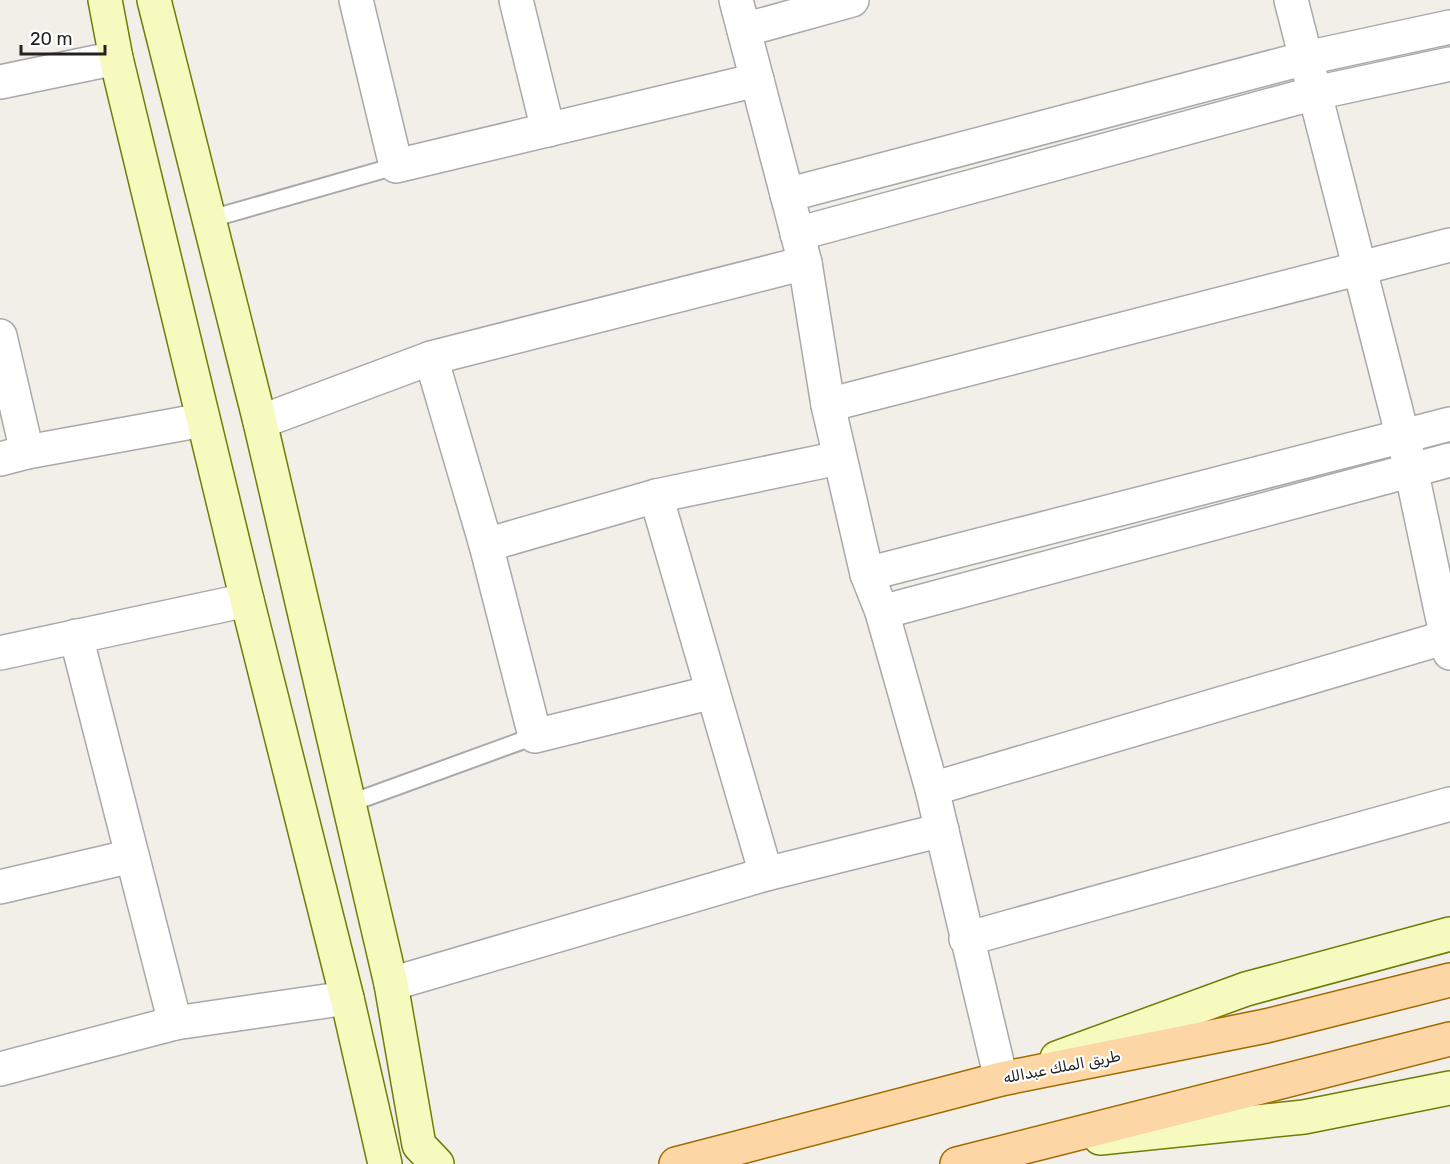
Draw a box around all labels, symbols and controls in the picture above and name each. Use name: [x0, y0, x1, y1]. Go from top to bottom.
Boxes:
scale bar: [21, 18, 105, 56]
text: 20 m: [30, 28, 72, 50]
street label: طريق الملك عبدالله: [1002, 1047, 1122, 1087]

